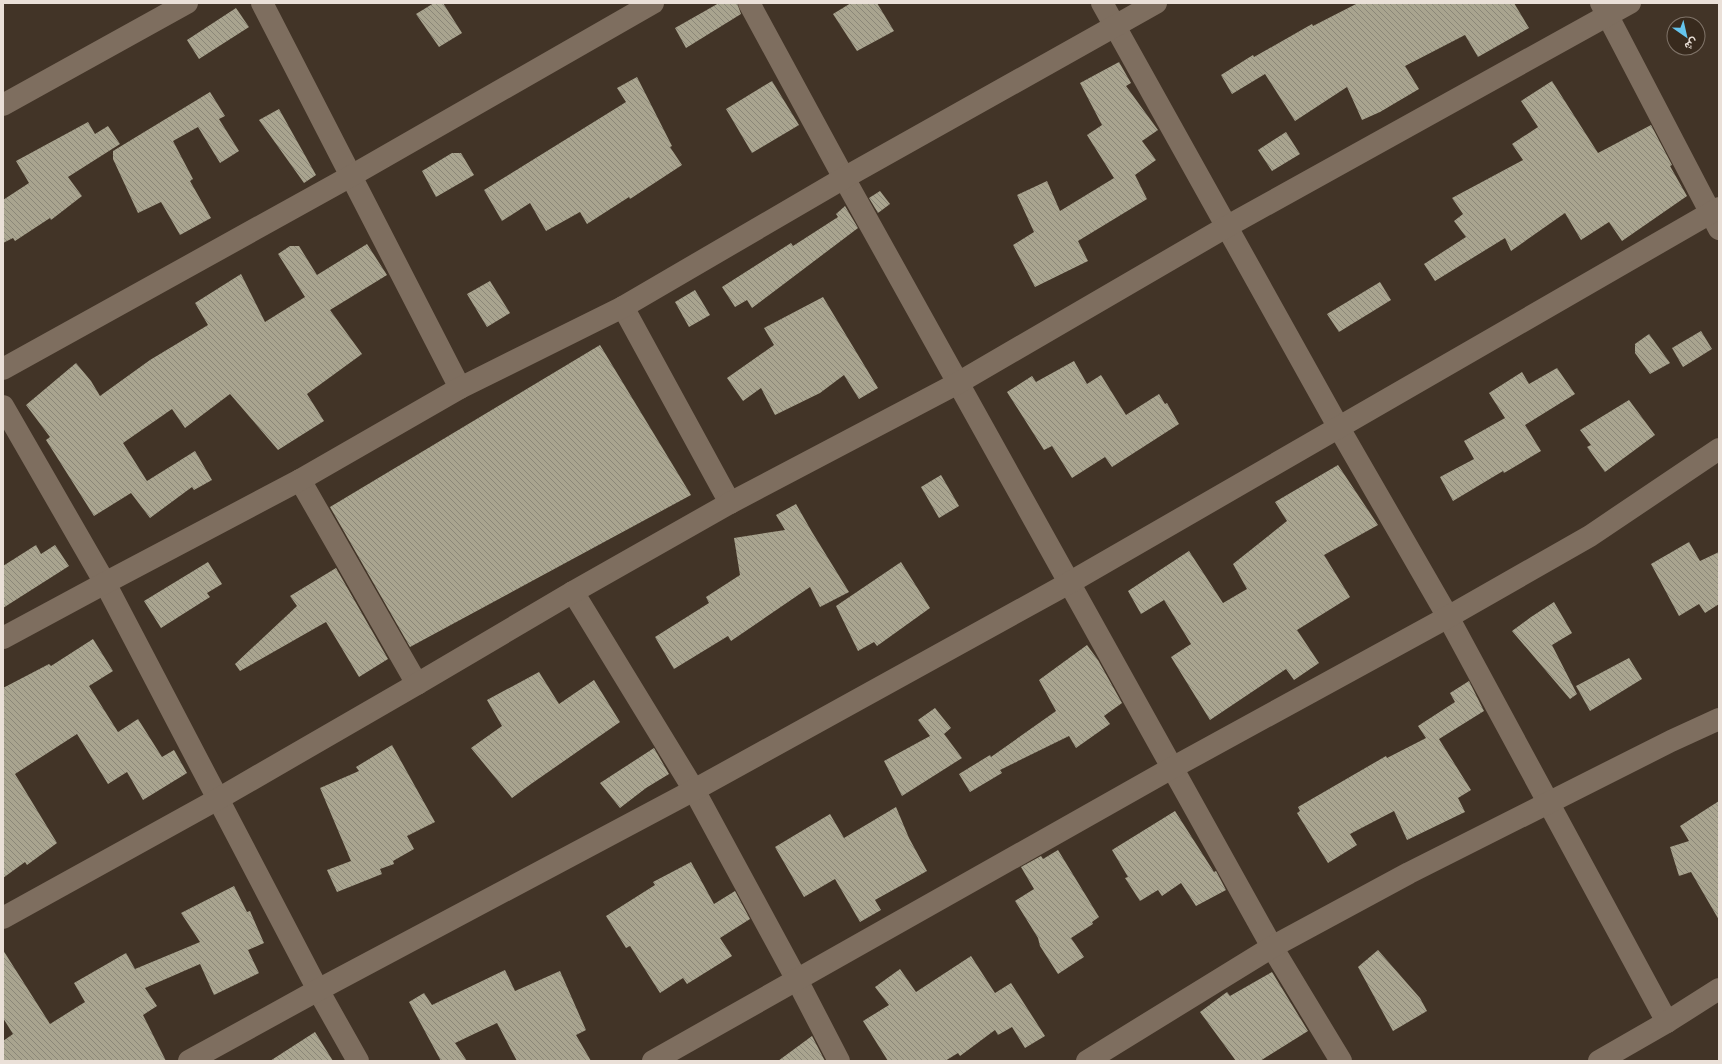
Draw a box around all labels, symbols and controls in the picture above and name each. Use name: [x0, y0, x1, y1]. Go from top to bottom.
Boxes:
north arrow: [1666, 16, 1706, 56]
text: ش: [1682, 35, 1700, 53]

